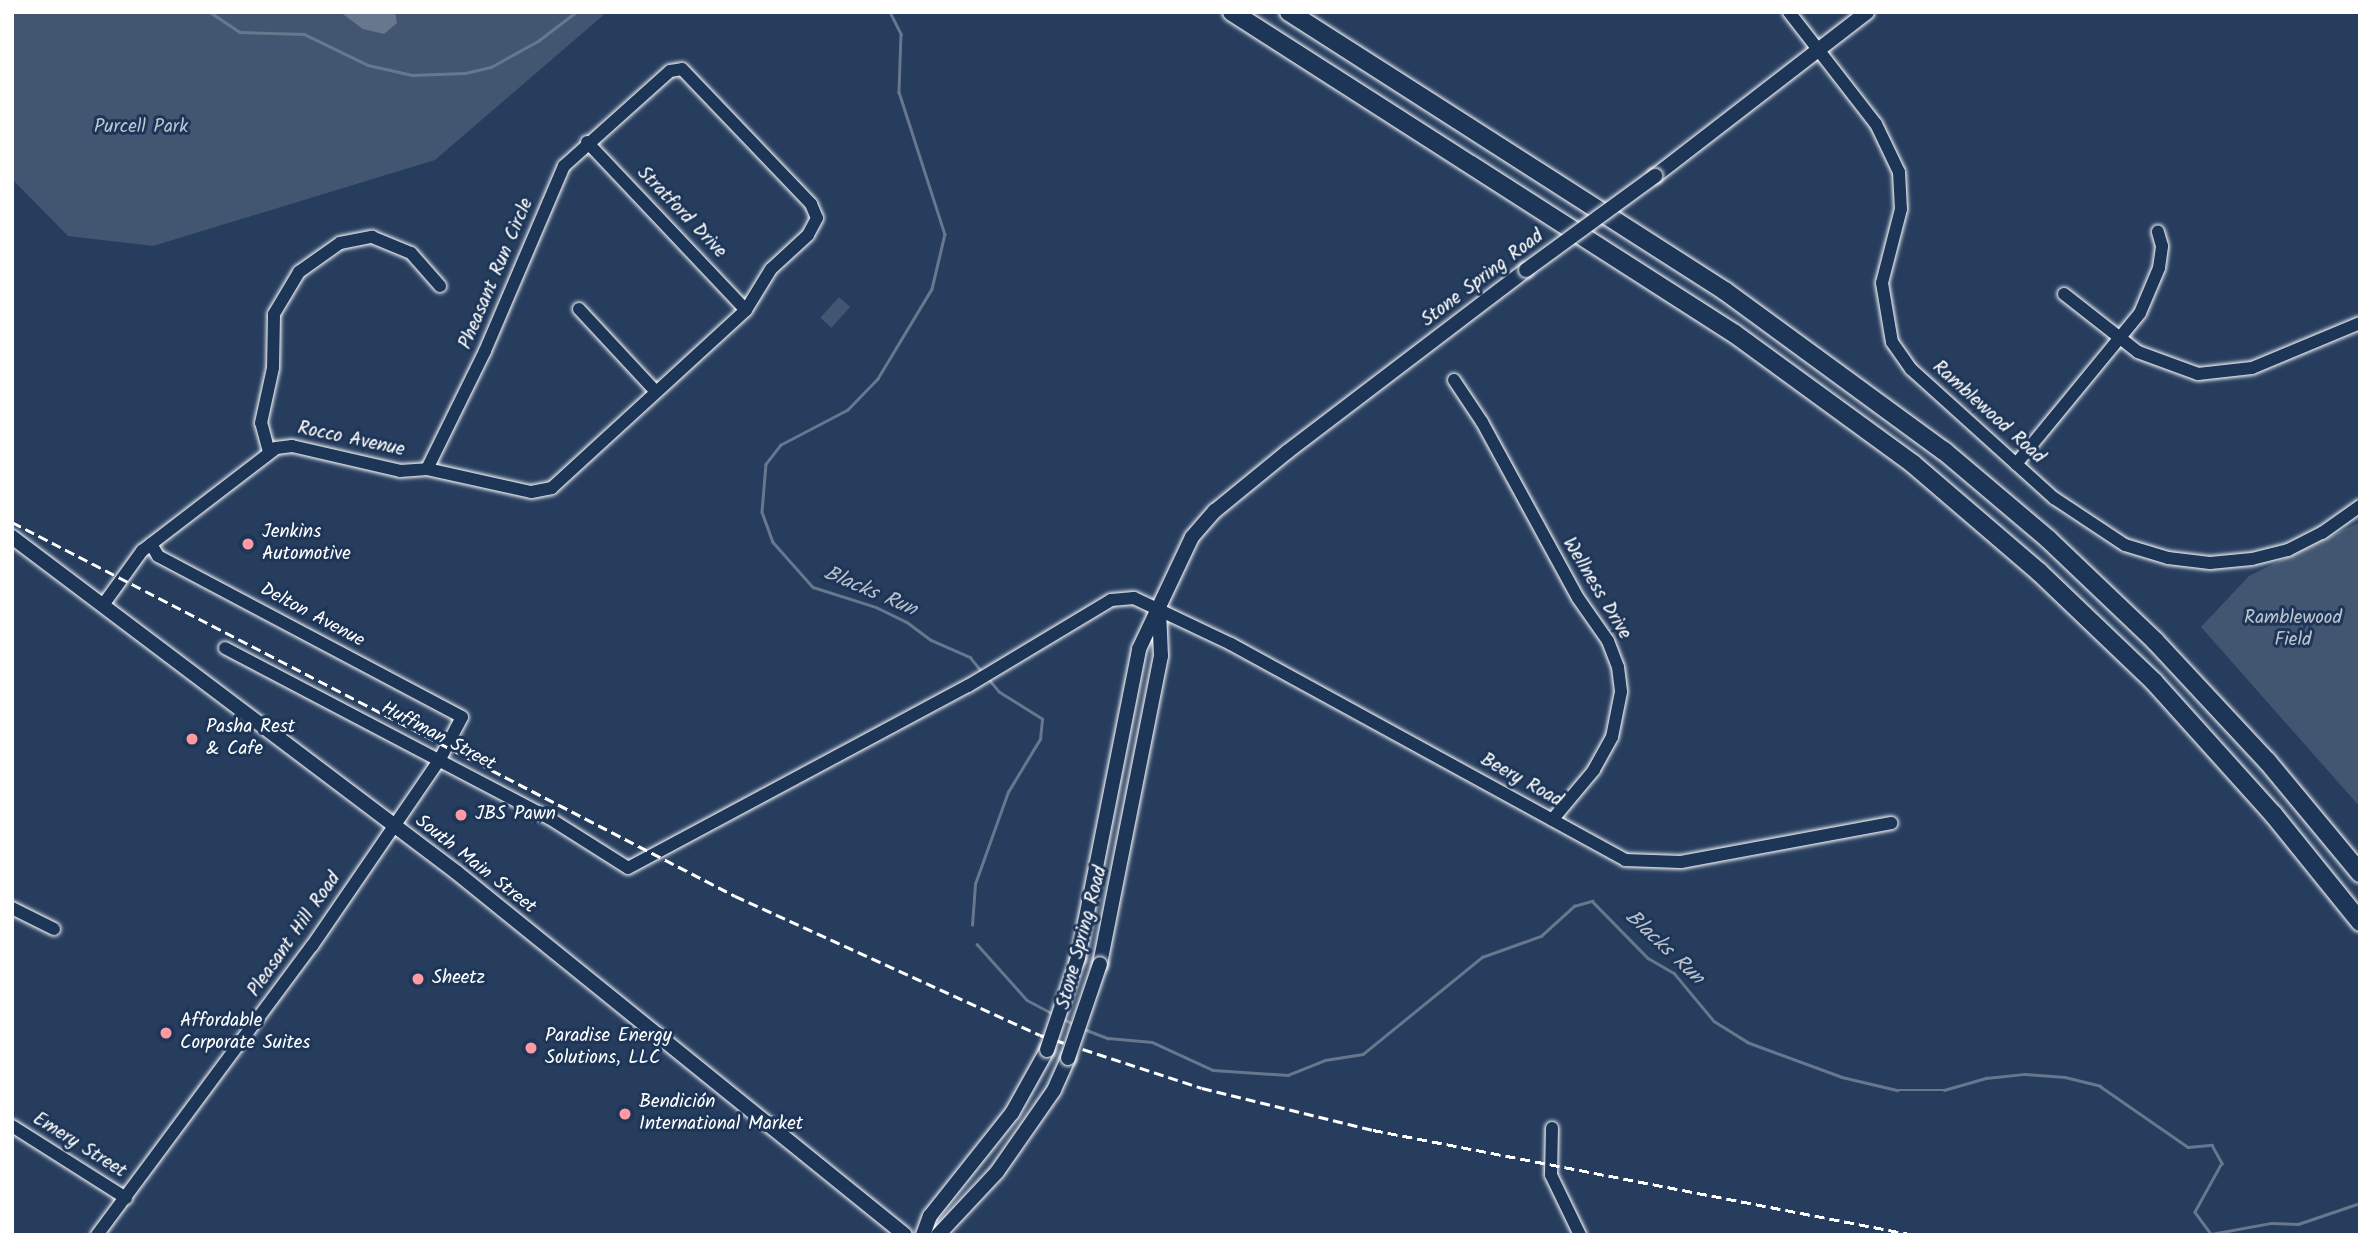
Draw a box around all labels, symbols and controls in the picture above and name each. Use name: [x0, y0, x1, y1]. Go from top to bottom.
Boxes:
park label: Purcell Park: [94, 117, 188, 139]
street label: Stratford Drive: [632, 162, 730, 264]
street label: Pheasant Run Circle: [455, 195, 539, 353]
street label: Stone Spring Road: [1417, 226, 1549, 332]
street label: Ramblewood Road: [1927, 357, 2049, 469]
street label: Rocco Avenue: [295, 418, 407, 462]
place label: Jenkins Automotive: [262, 522, 351, 566]
street label: Wellness Drive: [1557, 534, 1635, 644]
marker: Jenkins Automotive: [240, 536, 256, 552]
water label: Blacks Run: [820, 561, 920, 623]
street label: Delton Avenue: [256, 579, 368, 653]
park label: Ramblewood Field: [2244, 608, 2342, 652]
street label: Huffman Street: [377, 697, 499, 777]
place label: Pasha Rest & Cafe: [206, 717, 295, 761]
marker: Pasha Rest & Cafe: [184, 731, 200, 747]
street label: Beery Road: [1476, 749, 1566, 813]
place label: JBS Pawn: [475, 804, 556, 826]
marker: JBS Pawn: [453, 807, 469, 823]
street label: South Main Street: [410, 811, 540, 919]
street label: Stone Spring Road: [1053, 864, 1113, 1012]
street label: Pleasant Hill Road: [244, 868, 346, 1002]
water label: Blacks Run: [1619, 905, 1709, 991]
place label: Sheetz: [432, 968, 485, 990]
marker: Sheetz: [410, 971, 426, 987]
place label: Affordable Corporate Suites: [180, 1011, 310, 1055]
marker: Affordable Corporate Suites: [158, 1025, 174, 1041]
place label: Paradise Energy Solutions, LLC: [545, 1026, 672, 1070]
marker: Paradise Energy Solutions, LLC: [523, 1040, 539, 1056]
place label: Bendición International Market: [639, 1092, 803, 1136]
marker: Bendición International Market: [617, 1106, 633, 1122]
street label: Emery Street: [28, 1108, 130, 1184]

